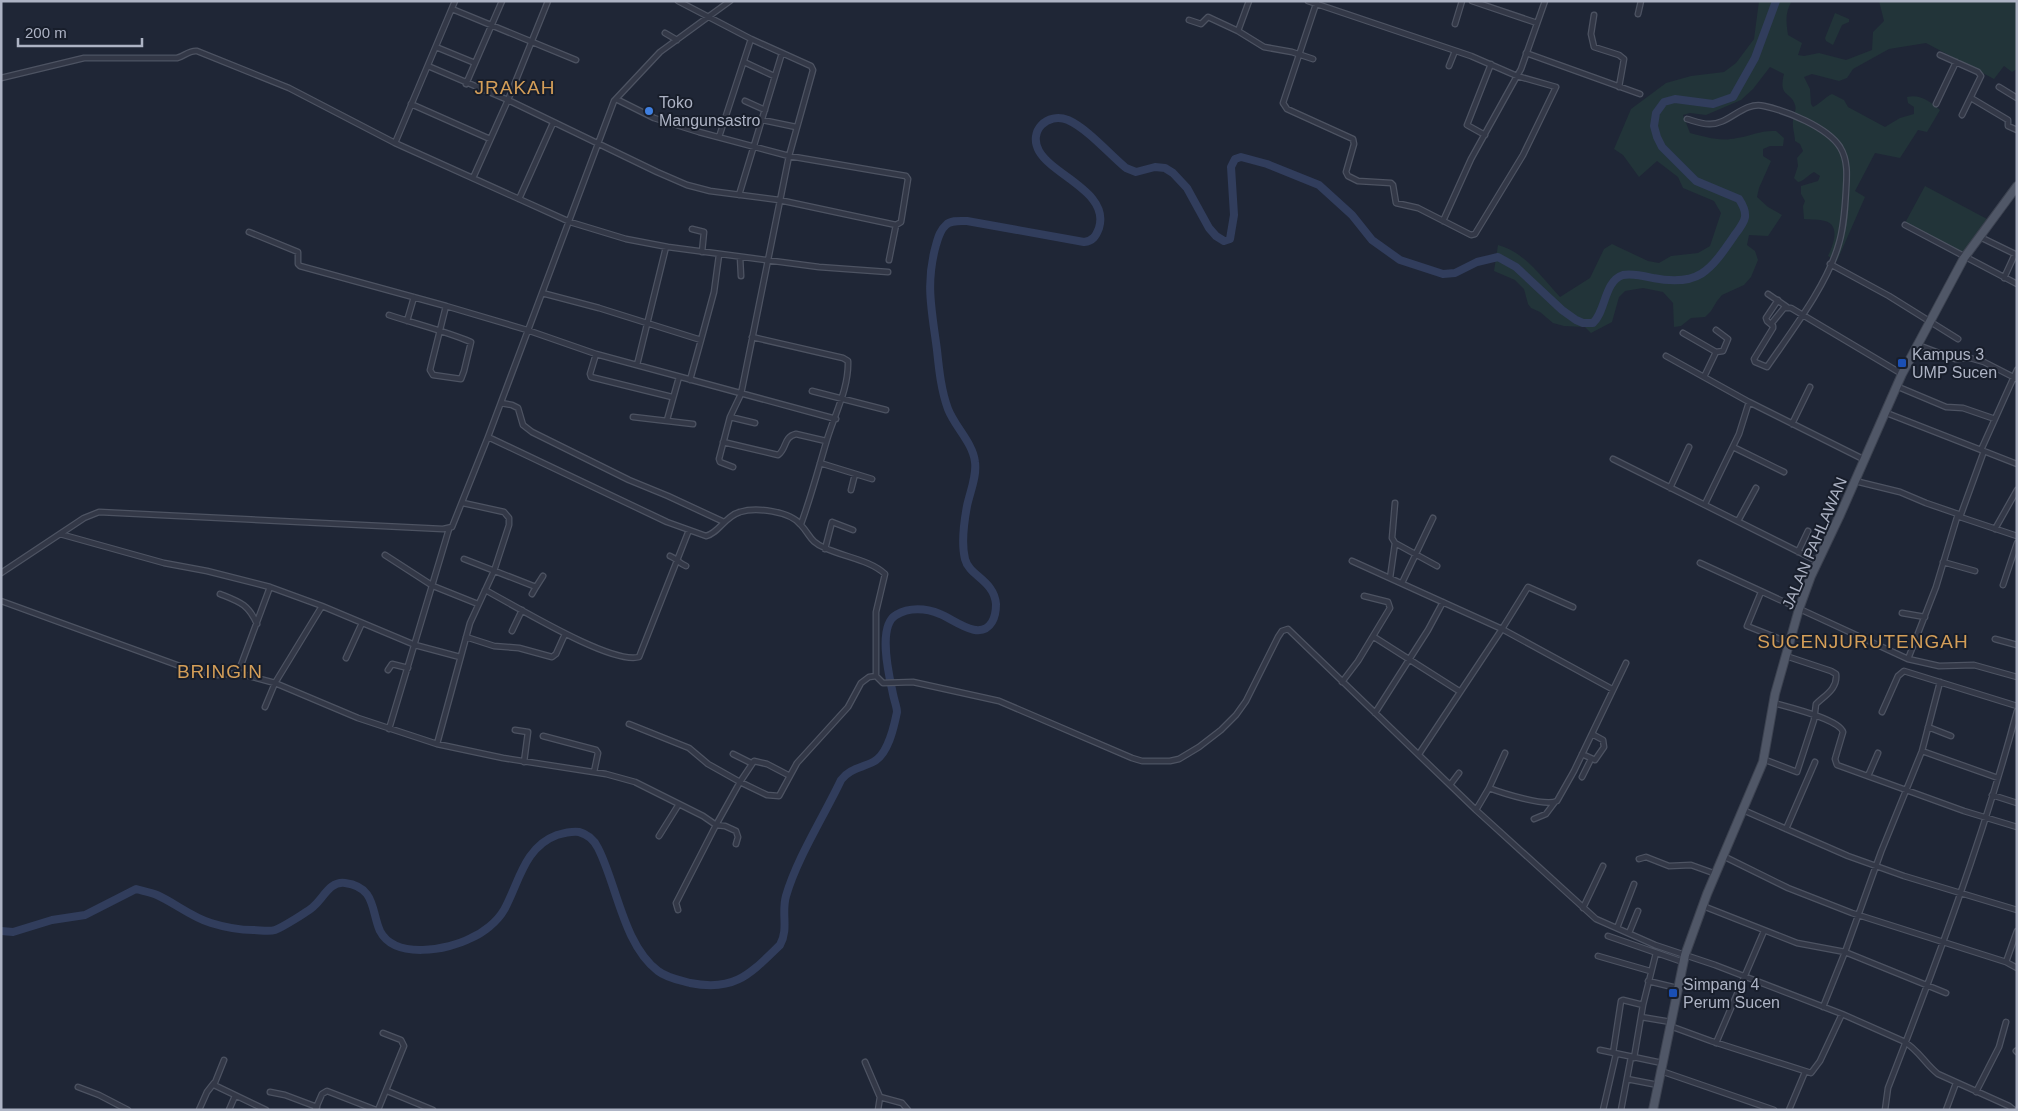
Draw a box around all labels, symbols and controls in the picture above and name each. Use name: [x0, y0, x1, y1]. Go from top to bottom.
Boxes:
scale bar: [18, 15, 141, 47]
text: 200 m: [25, 24, 67, 41]
district label: JRAKAH: [475, 77, 555, 98]
place label: Toko Mangunsastro: [659, 94, 760, 129]
marker: Toko Mangunsastro: [643, 105, 655, 117]
place label: Kampus 3 UMP Sucen: [1912, 346, 1997, 381]
marker: Kampus 3 UMP Sucen: [1896, 357, 1908, 369]
street label: JALAN PAHLAWAN: [1779, 475, 1850, 612]
district label: SUCENJURUTENGAH: [1757, 631, 1969, 652]
district label: BRINGIN: [177, 661, 263, 682]
place label: Simpang 4 Perum Sucen: [1683, 976, 1780, 1011]
marker: Simpang 4 Perum Sucen: [1667, 987, 1679, 999]

